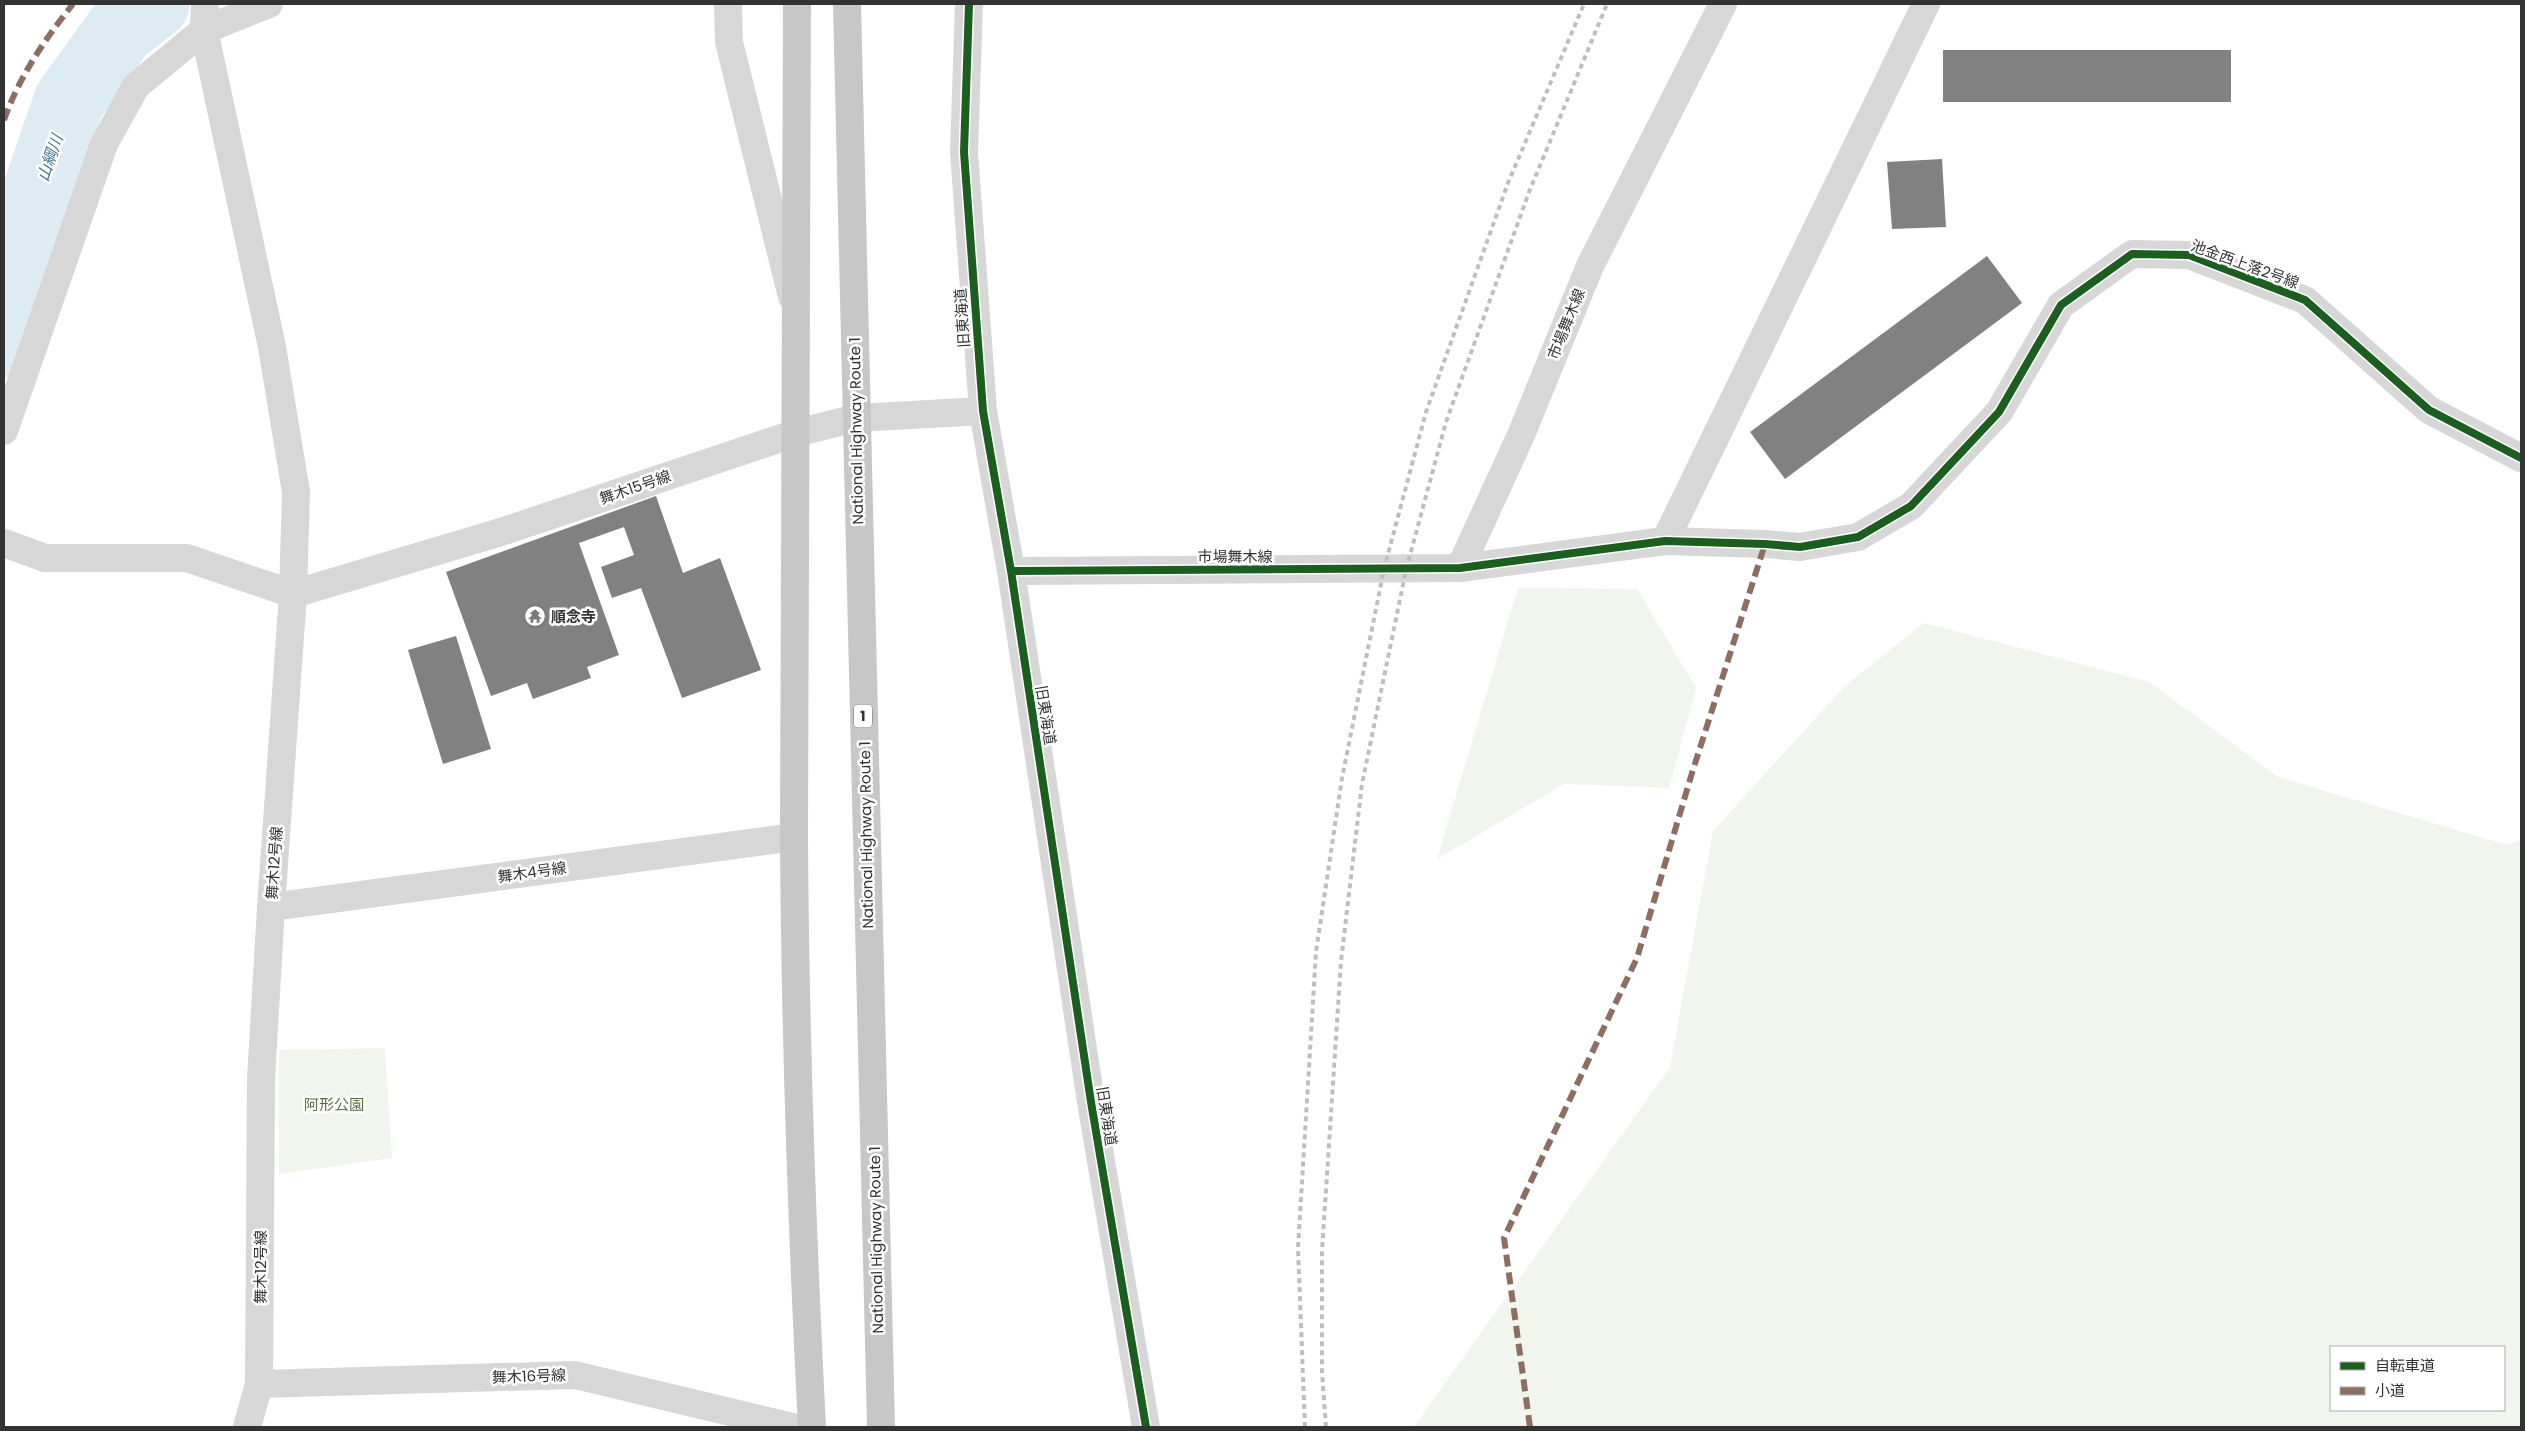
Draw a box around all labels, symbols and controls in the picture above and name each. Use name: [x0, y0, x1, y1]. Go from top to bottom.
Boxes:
water label: 山綱川: [31, 130, 69, 184]
street label: 池金西上落2号線: [2188, 235, 2302, 293]
street label: 市場舞木線: [1542, 285, 1590, 363]
street label: 旧東海道: [949, 287, 975, 349]
street label: National Highway Route 1: [844, 337, 868, 525]
street label: 舞木15号線: [596, 465, 674, 509]
street label: 市場舞木線: [1197, 546, 1273, 567]
temple icon: 順念寺: [523, 604, 547, 628]
place label: 順念寺: [551, 606, 596, 627]
street label: 旧東海道: [1031, 684, 1061, 746]
road number: 1: [854, 704, 872, 728]
street label: National Highway Route 1: [854, 741, 878, 929]
street label: 舞木12号線: [261, 826, 287, 900]
street label: 舞木4号線: [496, 857, 568, 887]
street label: 旧東海道: [1092, 1085, 1122, 1147]
park label: 阿形公園: [304, 1094, 364, 1115]
street label: National Highway Route 1: [864, 1146, 888, 1334]
street label: 舞木12号線: [250, 1230, 271, 1304]
legend: [2330, 1346, 2505, 1411]
text: 自転車道: [2375, 1355, 2435, 1376]
street label: 舞木16号線: [491, 1364, 567, 1388]
text: 小道: [2375, 1380, 2405, 1401]

